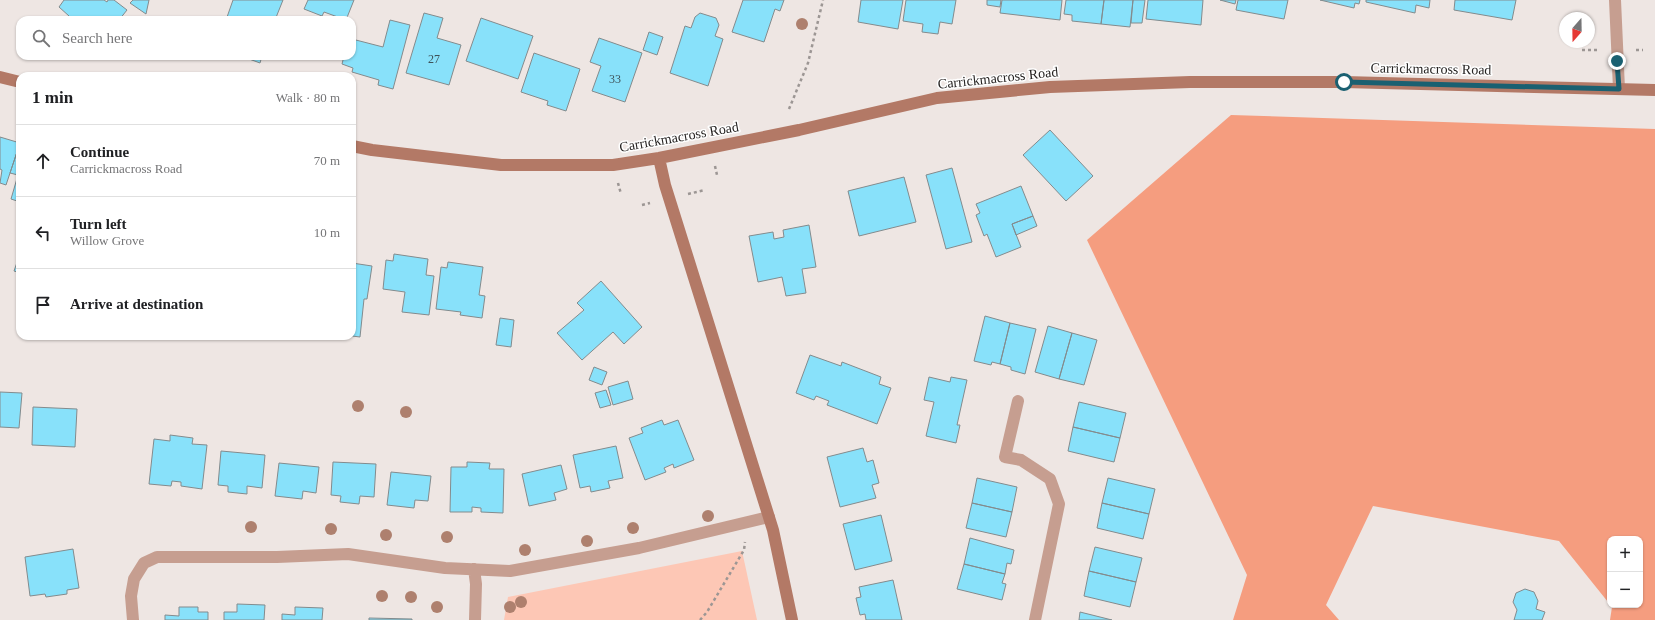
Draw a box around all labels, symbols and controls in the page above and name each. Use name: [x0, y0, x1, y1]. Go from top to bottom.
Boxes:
north arrow: [1559, 12, 1595, 48]
search box: [16, 16, 356, 60]
icon: search: [30, 27, 52, 49]
text: Search here: [62, 30, 132, 46]
house number: 27: [428, 52, 440, 66]
route end: [1608, 52, 1626, 70]
street label: Carrickmacross Road: [1370, 60, 1492, 78]
street label: Carrickmacross Road: [937, 64, 1059, 92]
house number: 33: [609, 72, 621, 86]
route start: [1335, 73, 1353, 91]
text: 1 min: [32, 88, 73, 107]
text: Walk · 80 m: [276, 90, 340, 105]
street label: Carrickmacross Road: [618, 119, 740, 155]
text: Continue: [70, 144, 129, 160]
icon: ahead: [32, 150, 54, 172]
text: 70 m: [314, 153, 340, 168]
text: Carrickmacross Road: [70, 161, 182, 176]
text: Turn left: [70, 216, 127, 232]
icon: left: [32, 222, 54, 244]
text: 10 m: [314, 225, 340, 240]
text: Willow Grove: [70, 233, 144, 248]
icon: arrive: [32, 294, 54, 316]
text: Arrive at destination: [70, 296, 203, 312]
map controls: [1607, 536, 1643, 608]
button: +: [1607, 536, 1643, 572]
button: −: [1607, 572, 1643, 608]

